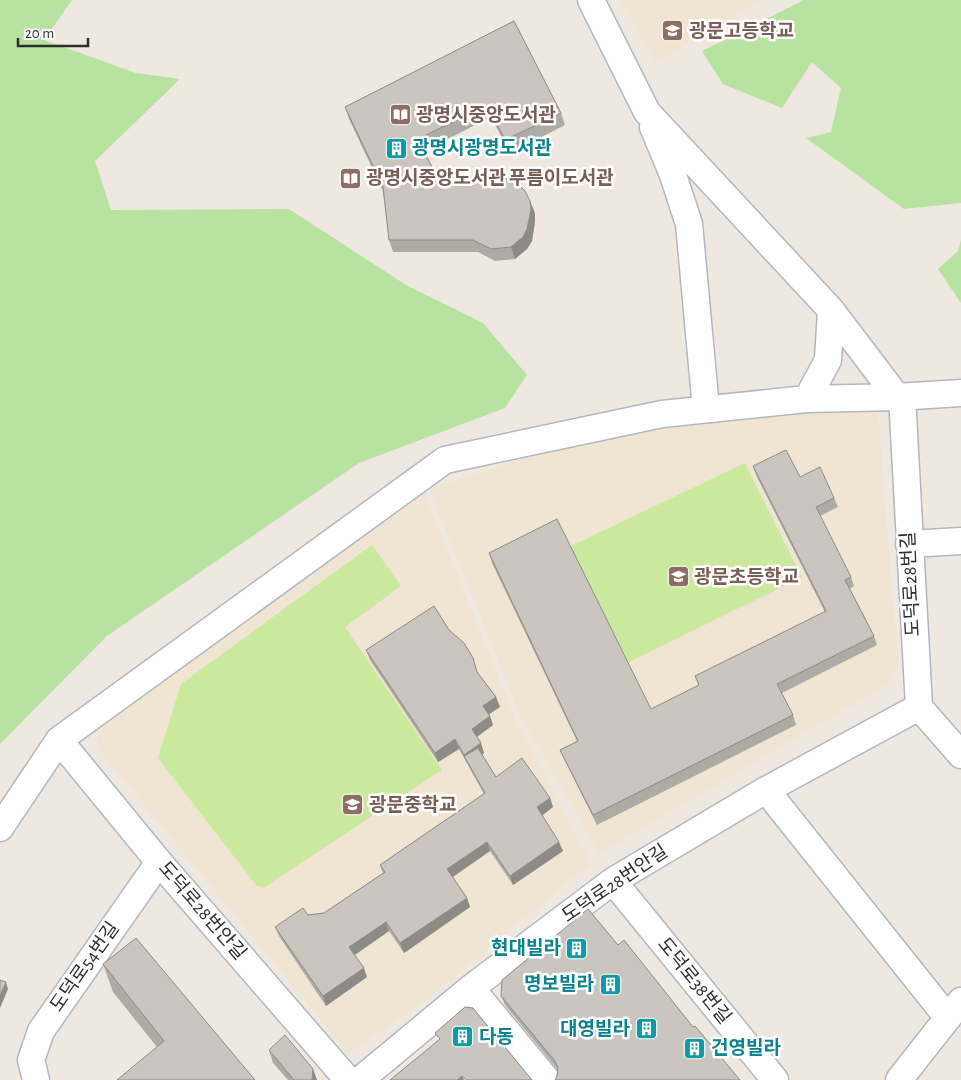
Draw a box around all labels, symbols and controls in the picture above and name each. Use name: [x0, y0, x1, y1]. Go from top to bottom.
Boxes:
scale bar: [18, 15, 88, 47]
school or university icon: 광문고등학교: [661, 19, 685, 43]
place label: 광문고등학교: [689, 20, 794, 41]
text: 20 m: [25, 26, 54, 41]
library icon: 광명시중앙도서관: [388, 103, 412, 127]
place label: 광명시중앙도서관: [416, 105, 556, 125]
building icon: 광명시광명도서관: [384, 136, 408, 160]
place label: 광명시광명도서관: [412, 138, 552, 158]
library icon: 광명시중앙도서관 푸름이도서관: [338, 166, 362, 190]
place label: 광명시중앙도서관 푸름이도서관: [366, 168, 614, 188]
street label: 도덕로28번길: [898, 531, 923, 637]
school or university icon: 광문초등학교: [666, 565, 690, 589]
place label: 광문초등학교: [694, 566, 799, 587]
school or university icon: 광문중학교: [341, 793, 365, 817]
place label: 광문중학교: [369, 794, 456, 815]
street label: 도덕로28번안길: [558, 841, 671, 926]
street label: 도덕로28번안길: [155, 858, 250, 963]
street label: 도덕로54번길: [46, 918, 123, 1015]
street label: 도덕로38번길: [654, 934, 735, 1027]
building icon: 현대빌라: [565, 936, 589, 960]
place label: 현대빌라: [491, 937, 562, 958]
building icon: 명보빌라: [598, 972, 622, 996]
place label: 명보빌라: [524, 974, 595, 994]
building icon: 대영빌라: [634, 1017, 658, 1041]
place label: 대영빌라: [560, 1019, 631, 1039]
building icon: 다동: [451, 1025, 475, 1049]
place label: 다동: [479, 1027, 514, 1047]
building icon: 건영빌라: [683, 1036, 707, 1060]
place label: 건영빌라: [711, 1038, 781, 1058]

